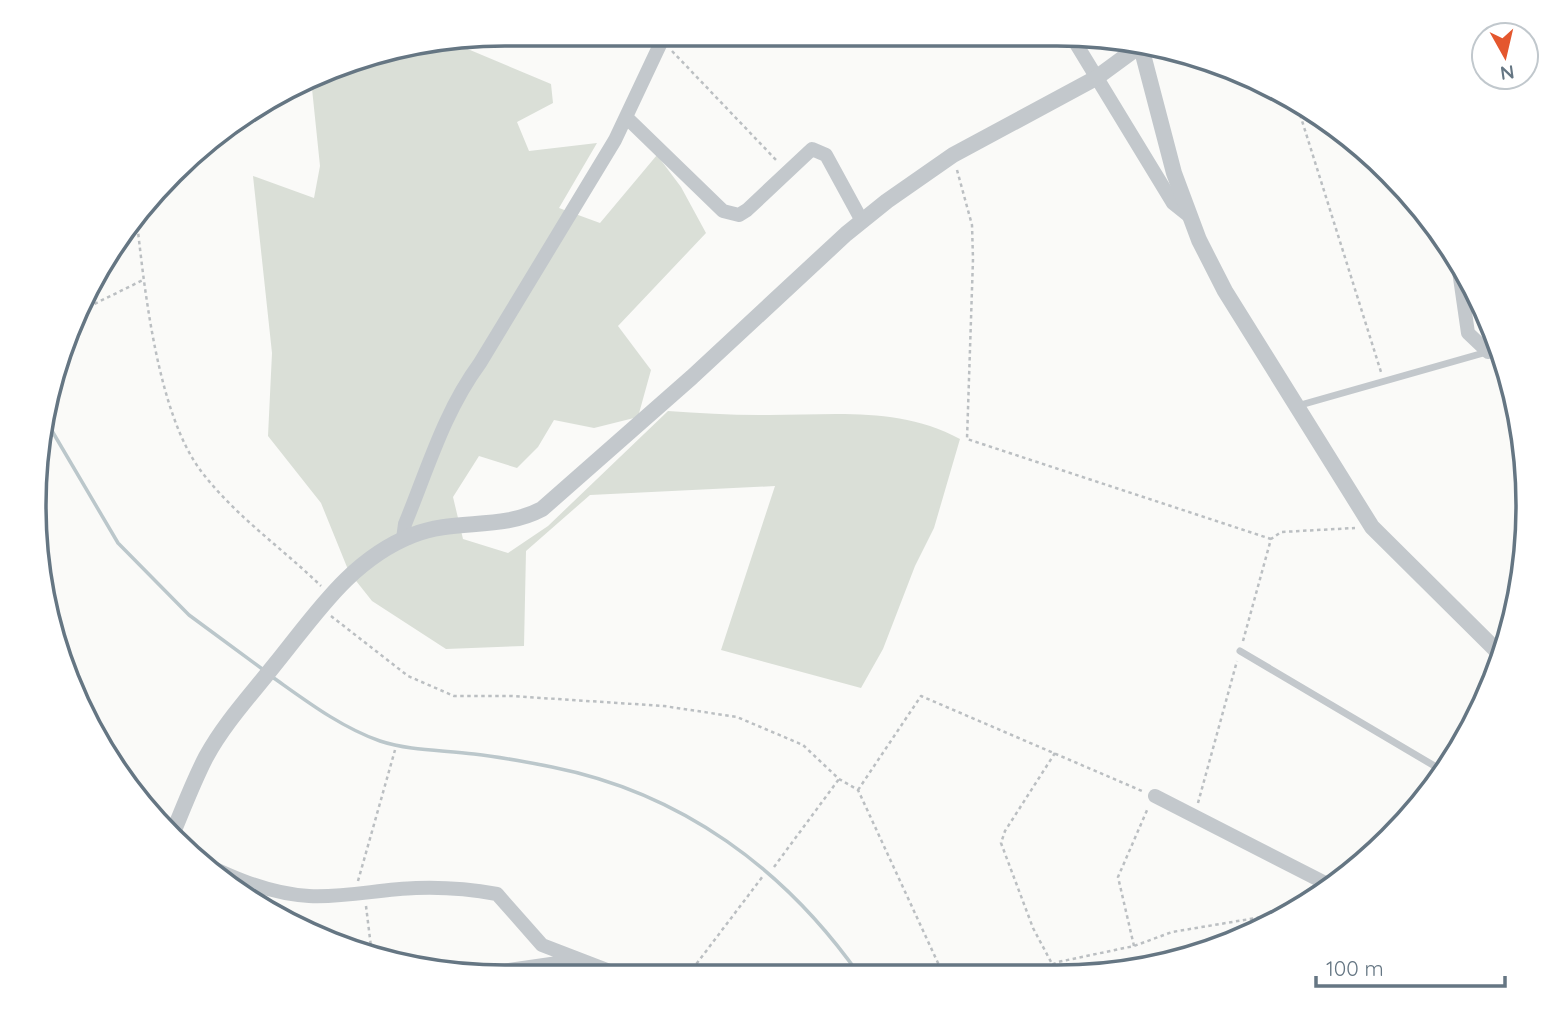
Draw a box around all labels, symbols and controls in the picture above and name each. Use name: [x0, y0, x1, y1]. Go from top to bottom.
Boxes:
north arrow: [1470, 21, 1540, 91]
text: N: [1499, 60, 1516, 86]
scale bar: [1316, 944, 1505, 988]
text: 100 m: [1326, 955, 1384, 981]

